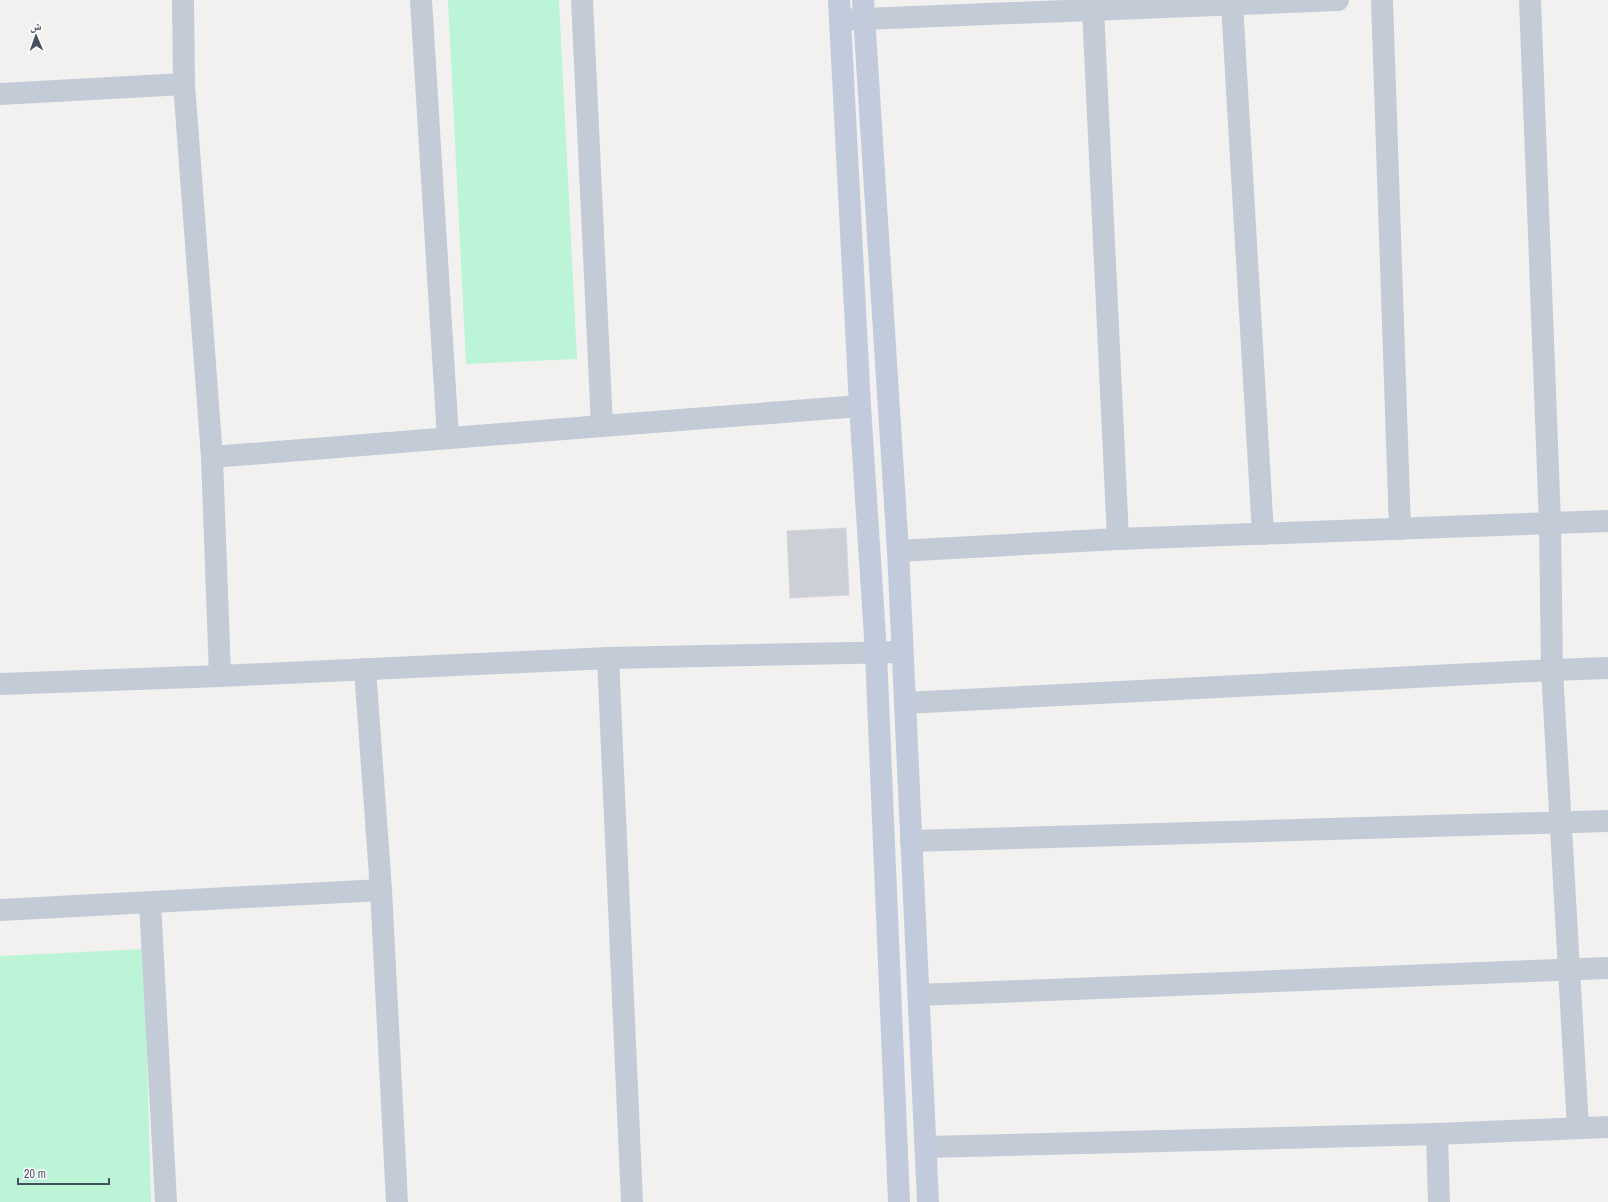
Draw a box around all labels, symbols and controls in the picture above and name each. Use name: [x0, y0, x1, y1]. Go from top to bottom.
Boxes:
north arrow: [16, 16, 56, 56]
text: ش: [30, 19, 42, 34]
scale bar: [18, 1160, 109, 1186]
text: 20 m: [24, 1166, 46, 1182]

